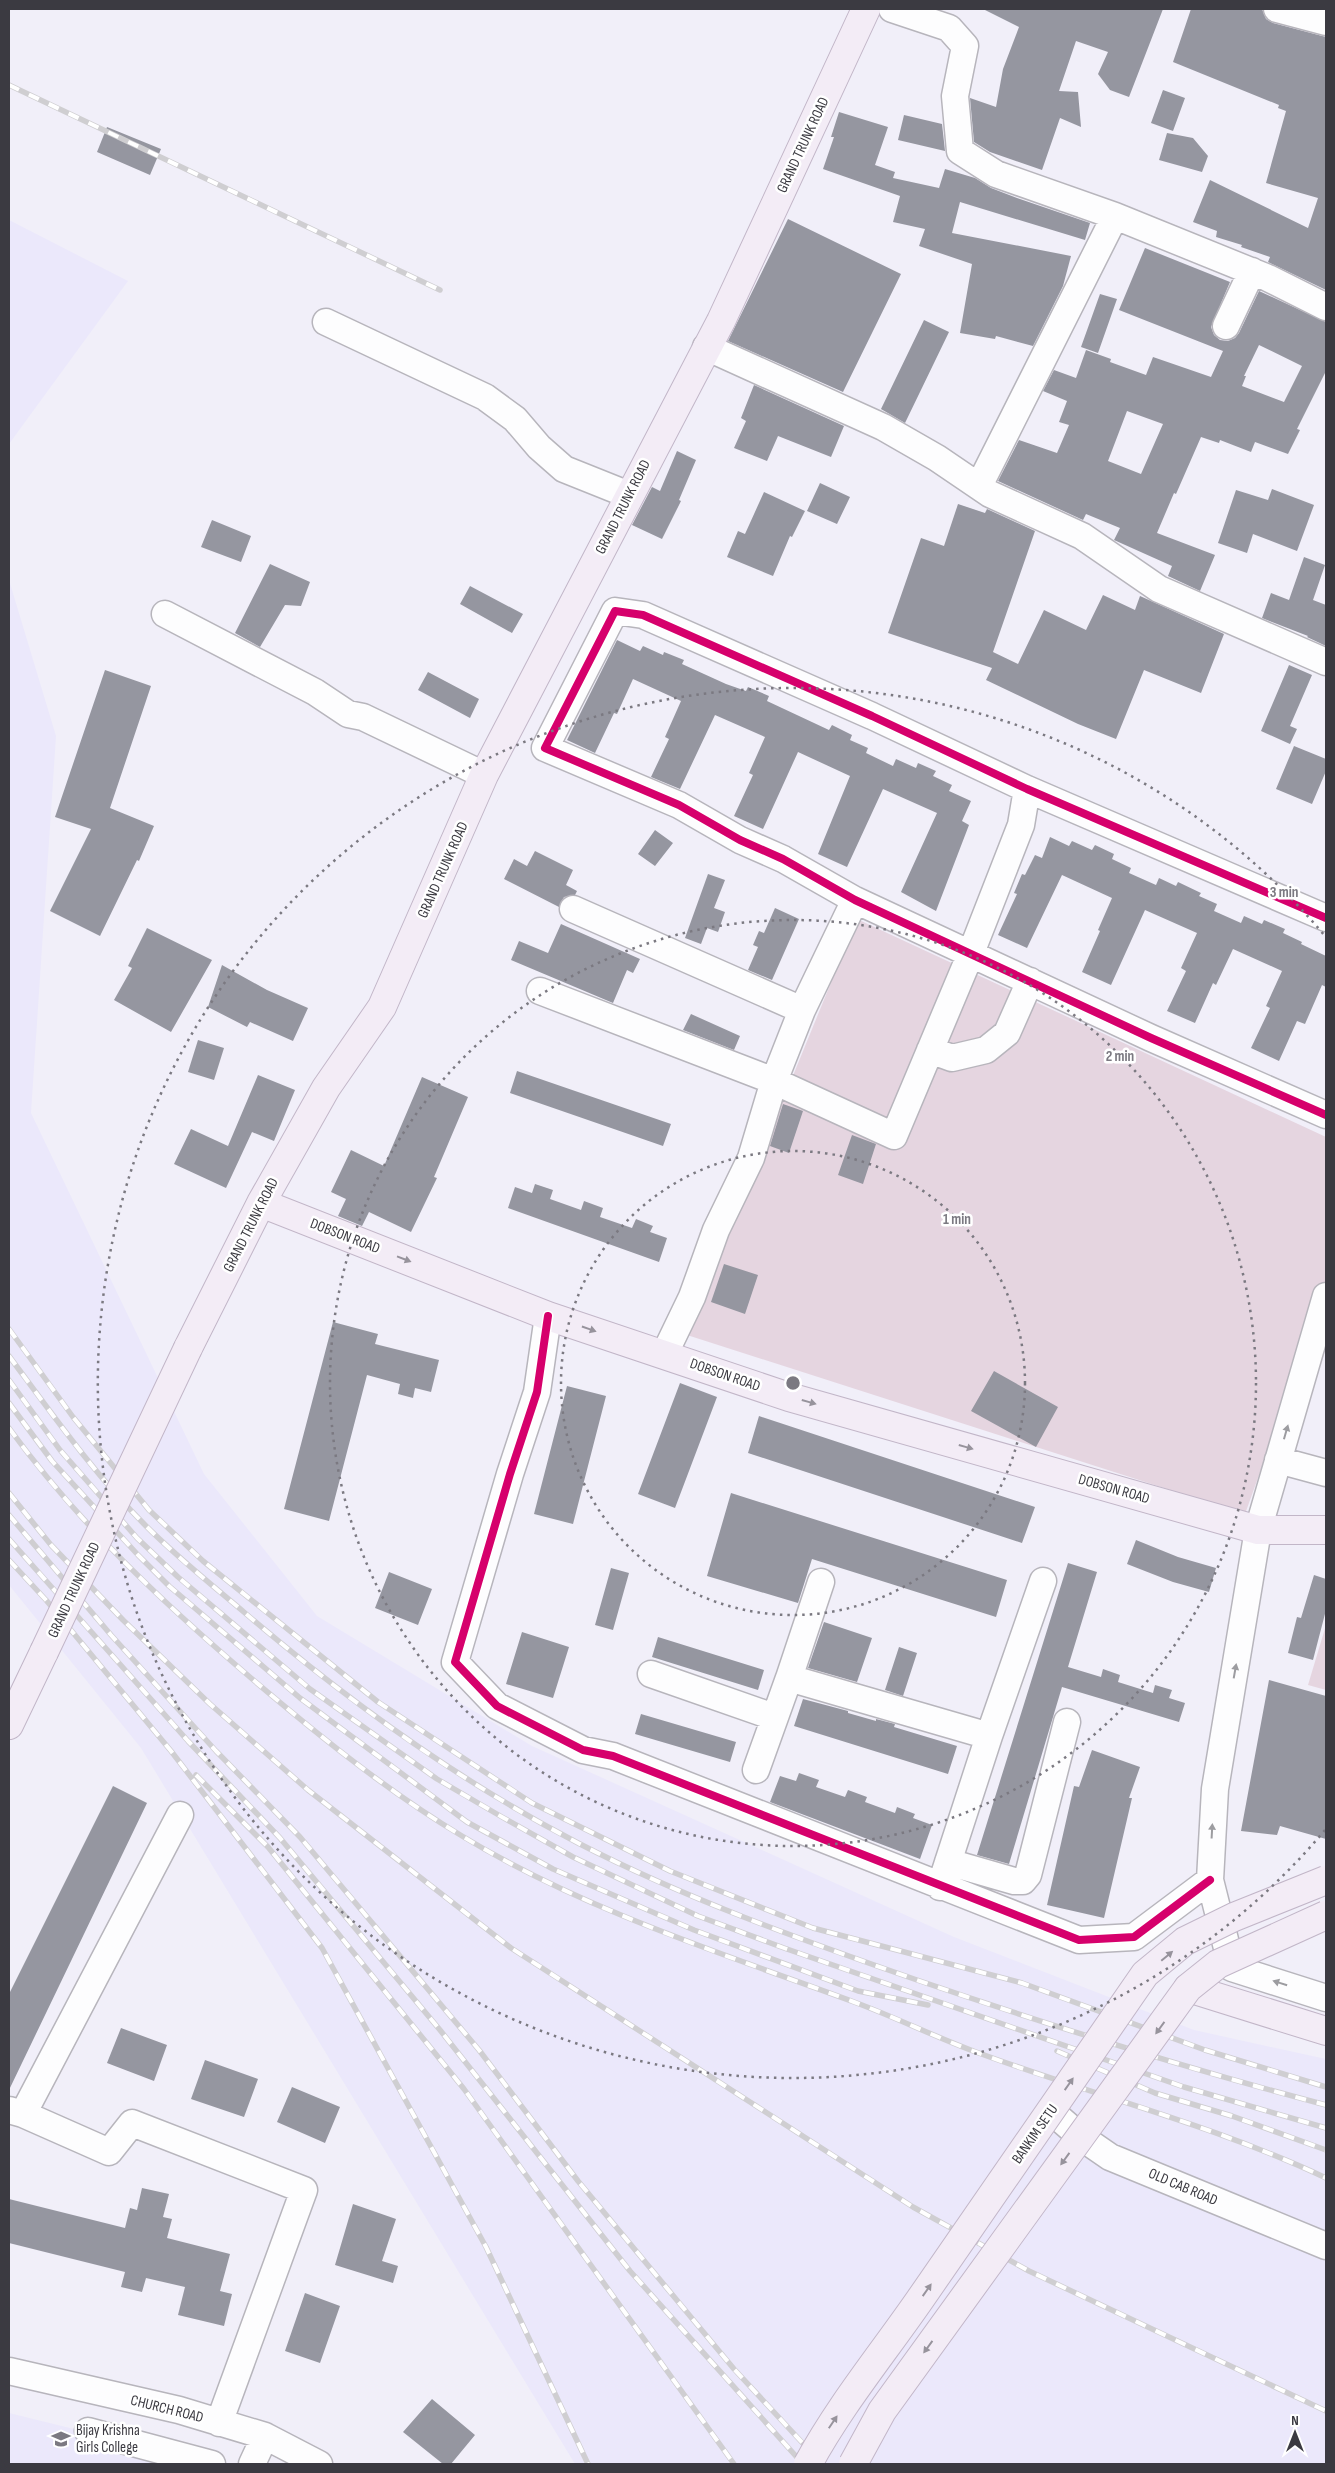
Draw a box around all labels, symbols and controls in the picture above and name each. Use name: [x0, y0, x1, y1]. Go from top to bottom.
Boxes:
street label: GRAND TRUNK ROAD: [773, 94, 833, 196]
street label: GRAND TRUNK ROAD: [591, 457, 655, 557]
street label: GRAND TRUNK ROAD: [413, 819, 473, 921]
text: 3 min: [1270, 883, 1298, 902]
text: 2 min: [1106, 1047, 1134, 1066]
street label: GRAND TRUNK ROAD: [219, 1175, 283, 1275]
text: 1 min: [943, 1210, 971, 1229]
street label: DOBSON ROAD: [307, 1214, 383, 1258]
one-way arrow: [397, 1256, 411, 1264]
one-way arrow: [581, 1326, 596, 1334]
street label: DOBSON ROAD: [687, 1354, 763, 1396]
centre of rings: [784, 1374, 802, 1392]
one-way arrow: [802, 1399, 817, 1407]
one-way arrow: [1283, 1425, 1291, 1440]
one-way arrow: [958, 1443, 973, 1451]
street label: DOBSON ROAD: [1076, 1470, 1152, 1508]
street label: GRAND TRUNK ROAD: [44, 1539, 104, 1641]
one-way arrow: [1232, 1662, 1240, 1678]
one-way arrow: [1209, 1823, 1217, 1839]
one-way arrow: [1160, 1950, 1173, 1961]
one-way arrow: [1272, 1979, 1287, 1986]
one-way arrow: [1155, 2021, 1165, 2035]
one-way arrow: [1064, 2077, 1074, 2091]
street label: BANKIM SETU: [1008, 2101, 1062, 2167]
one-way arrow: [1060, 2153, 1070, 2166]
street label: OLD CAB ROAD: [1145, 2164, 1221, 2210]
one-way arrow: [922, 2283, 932, 2296]
one-way arrow: [923, 2341, 933, 2354]
street label: CHURCH ROAD: [129, 2391, 205, 2427]
north arrow: [1270, 2408, 1320, 2458]
text: N: [1291, 2412, 1299, 2429]
one-way arrow: [828, 2415, 838, 2429]
place label: Bijay Krishna Girls College: [76, 2421, 140, 2457]
school or university icon: Bijay Krishna Girls College: [50, 2428, 72, 2450]

